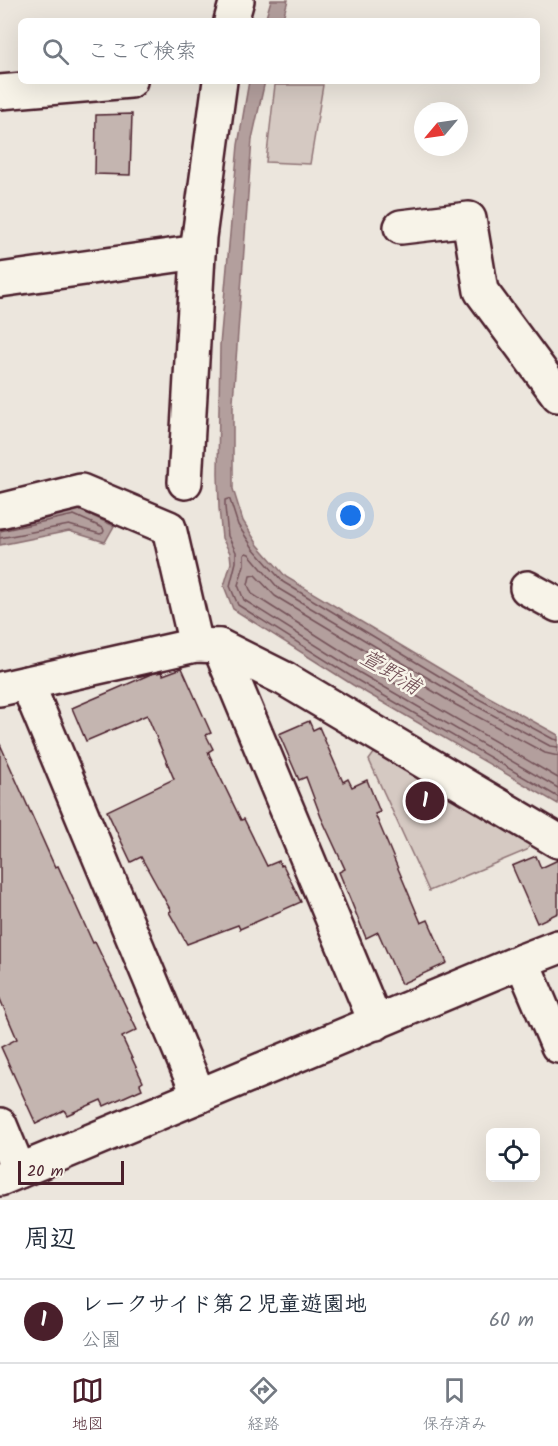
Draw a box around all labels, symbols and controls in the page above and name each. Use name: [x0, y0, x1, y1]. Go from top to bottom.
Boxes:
search box: [18, 18, 540, 84]
icon: search: [39, 35, 72, 68]
text: ここで検索: [87, 35, 197, 70]
north arrow: [414, 102, 468, 156]
your location: [336, 501, 365, 530]
water label: 萱野浦: [352, 641, 429, 706]
pin: 1: [406, 778, 444, 824]
map controls: [486, 1128, 540, 1182]
button: locate: [486, 1128, 540, 1182]
scale bar: [18, 1158, 124, 1186]
text: 20 m: [27, 1159, 63, 1184]
text: 周辺: [24, 1219, 76, 1261]
text: レークサイド第２児童遊園地: [81, 1288, 367, 1323]
text: 1: [40, 1305, 47, 1337]
text: 60 m: [489, 1305, 534, 1337]
text: 公園: [81, 1325, 121, 1357]
tab: 地図: [71, 1374, 104, 1437]
tab: 経路: [247, 1374, 280, 1437]
tab: 保存済み: [423, 1374, 487, 1437]

